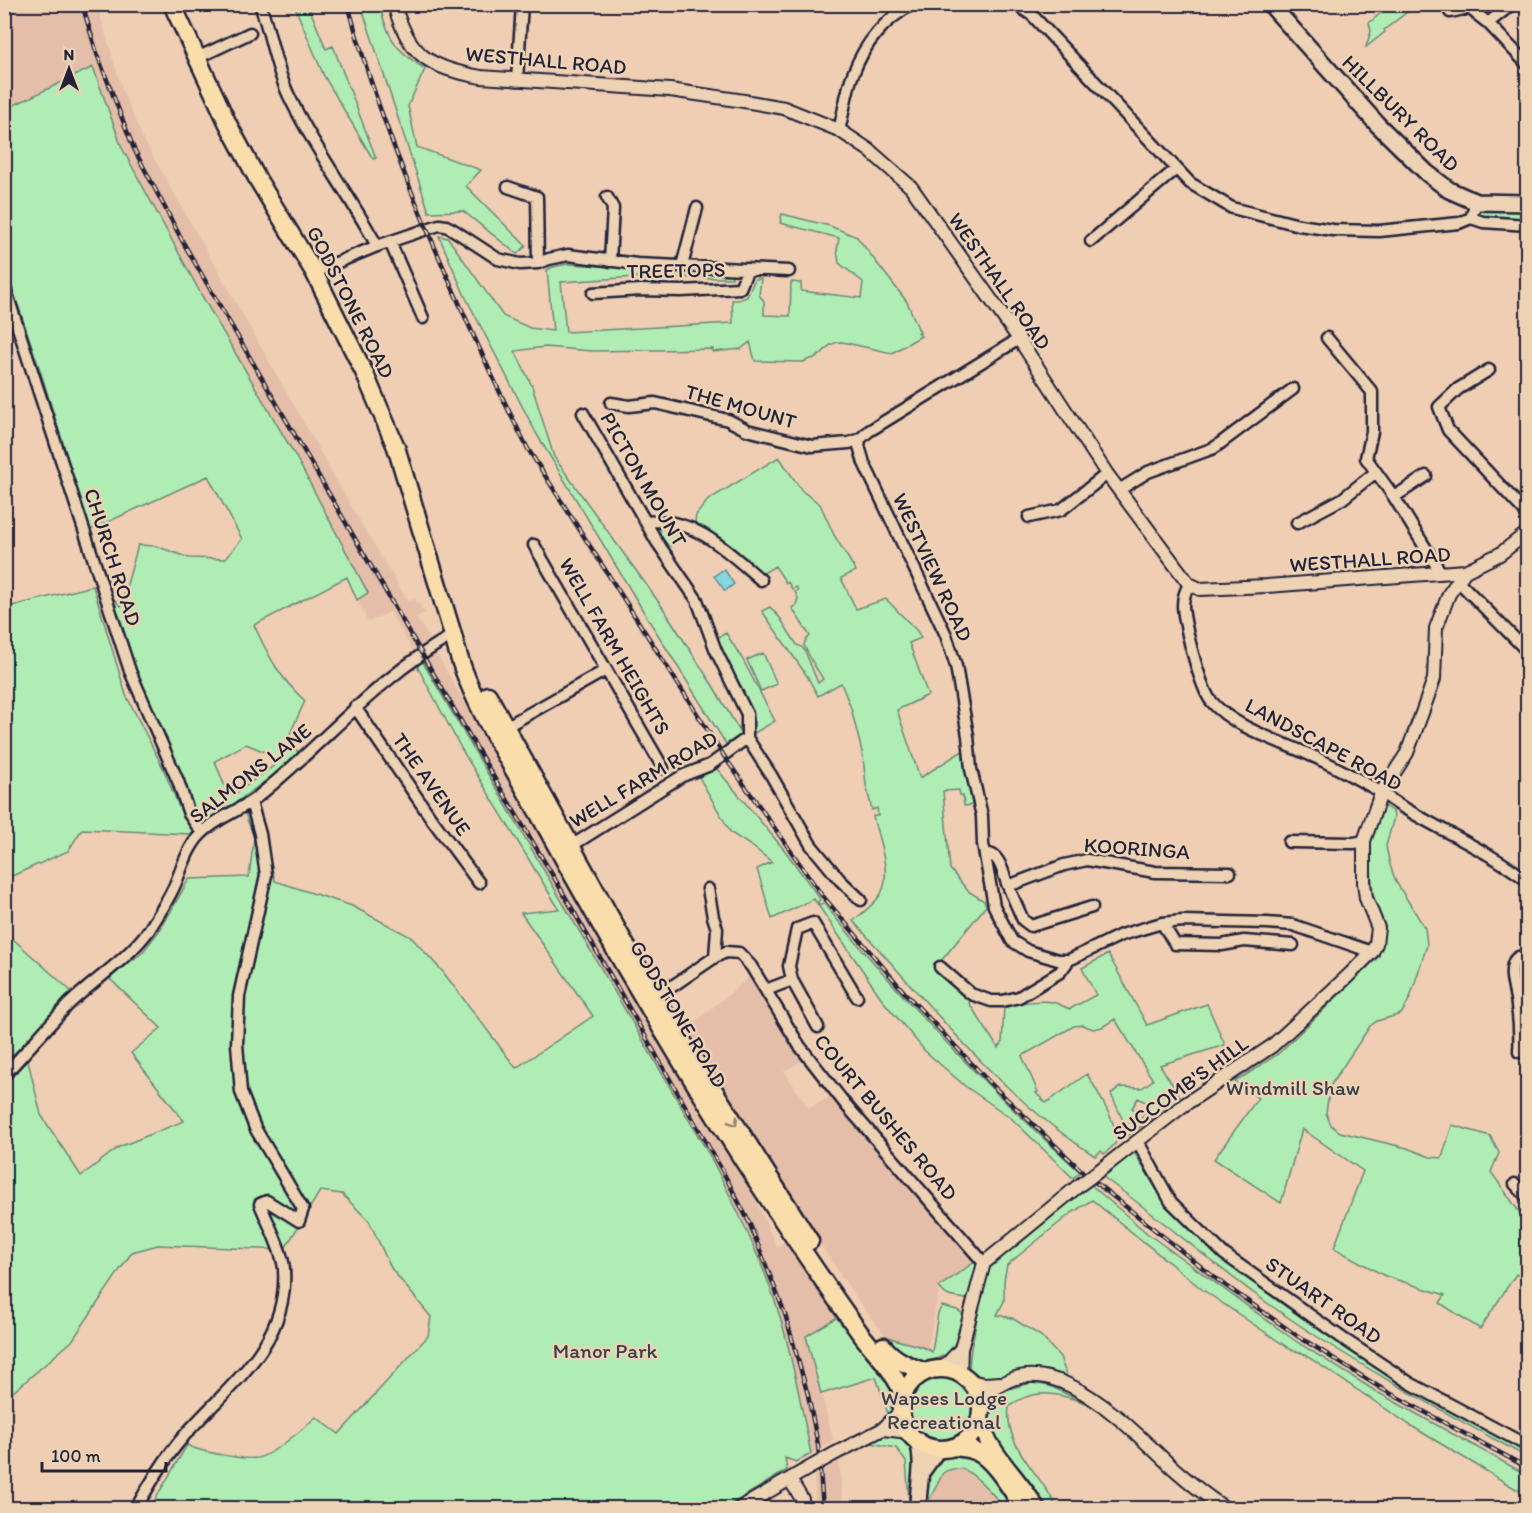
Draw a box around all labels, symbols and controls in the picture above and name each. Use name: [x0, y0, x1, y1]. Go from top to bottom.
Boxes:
north arrow: [39, 39, 99, 99]
street label: WESTHALL ROAD: [464, 41, 628, 79]
text: N: [64, 45, 74, 64]
street label: HILLBURY ROAD: [1337, 49, 1465, 177]
street label: WESTHALL ROAD: [943, 208, 1057, 354]
street label: GODSTONE ROAD: [302, 222, 400, 383]
street label: TREETOPS: [626, 257, 726, 283]
street label: THE MOUNT: [683, 378, 799, 434]
street label: PICTON MOUNT: [595, 407, 693, 551]
street label: CHURCH ROAD: [79, 485, 147, 629]
street label: WESTVIEW ROAD: [888, 489, 978, 645]
street label: WESTHALL ROAD: [1289, 541, 1451, 577]
street label: WELL FARM HEIGHTS: [554, 553, 676, 739]
street label: LANDSCAPE ROAD: [1241, 692, 1407, 796]
street label: SALMONS LANE: [184, 718, 316, 828]
street label: WELL FARM ROAD: [564, 725, 722, 833]
street label: THE AVENUE: [387, 728, 477, 840]
street label: KOORINGA: [1083, 832, 1191, 864]
street label: GODSTONE ROAD: [625, 936, 733, 1092]
street label: COURT BUSHES ROAD: [809, 1029, 963, 1205]
street label: SUCCOMB'S HILL: [1107, 1030, 1253, 1146]
park label: Windmill Shaw: [1226, 1075, 1360, 1100]
one-way arrow: [726, 1116, 738, 1126]
street label: STUART ROAD: [1261, 1251, 1387, 1349]
park label: Manor Park: [553, 1338, 657, 1363]
park label: Wapses Lodge Recreational: [881, 1385, 1007, 1434]
scale bar: [42, 1435, 166, 1473]
text: 100 m: [51, 1445, 101, 1467]

